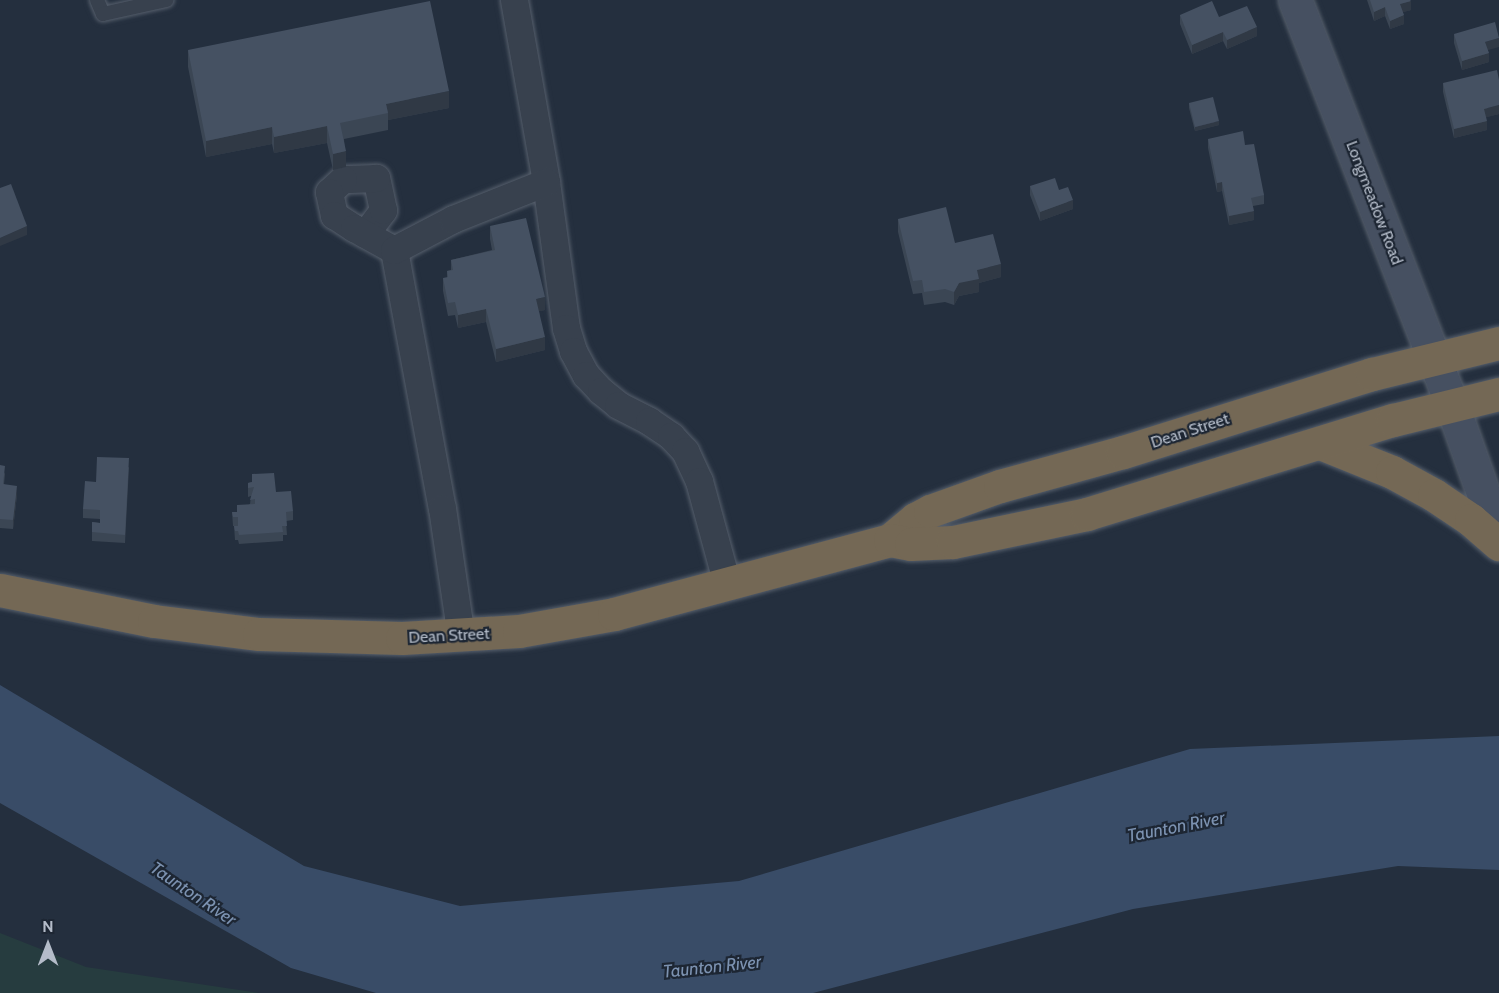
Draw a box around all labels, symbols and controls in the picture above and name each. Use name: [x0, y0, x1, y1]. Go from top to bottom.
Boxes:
street label: Longmeadow Road: [1342, 138, 1406, 268]
street label: Dean Street: [1148, 409, 1232, 453]
street label: Dean Street: [408, 624, 490, 648]
water label: Taunton River: [1125, 807, 1227, 847]
water label: Taunton River: [146, 857, 240, 931]
north arrow: [18, 915, 78, 975]
text: N: [42, 917, 54, 936]
water label: Taunton River: [662, 951, 762, 983]

